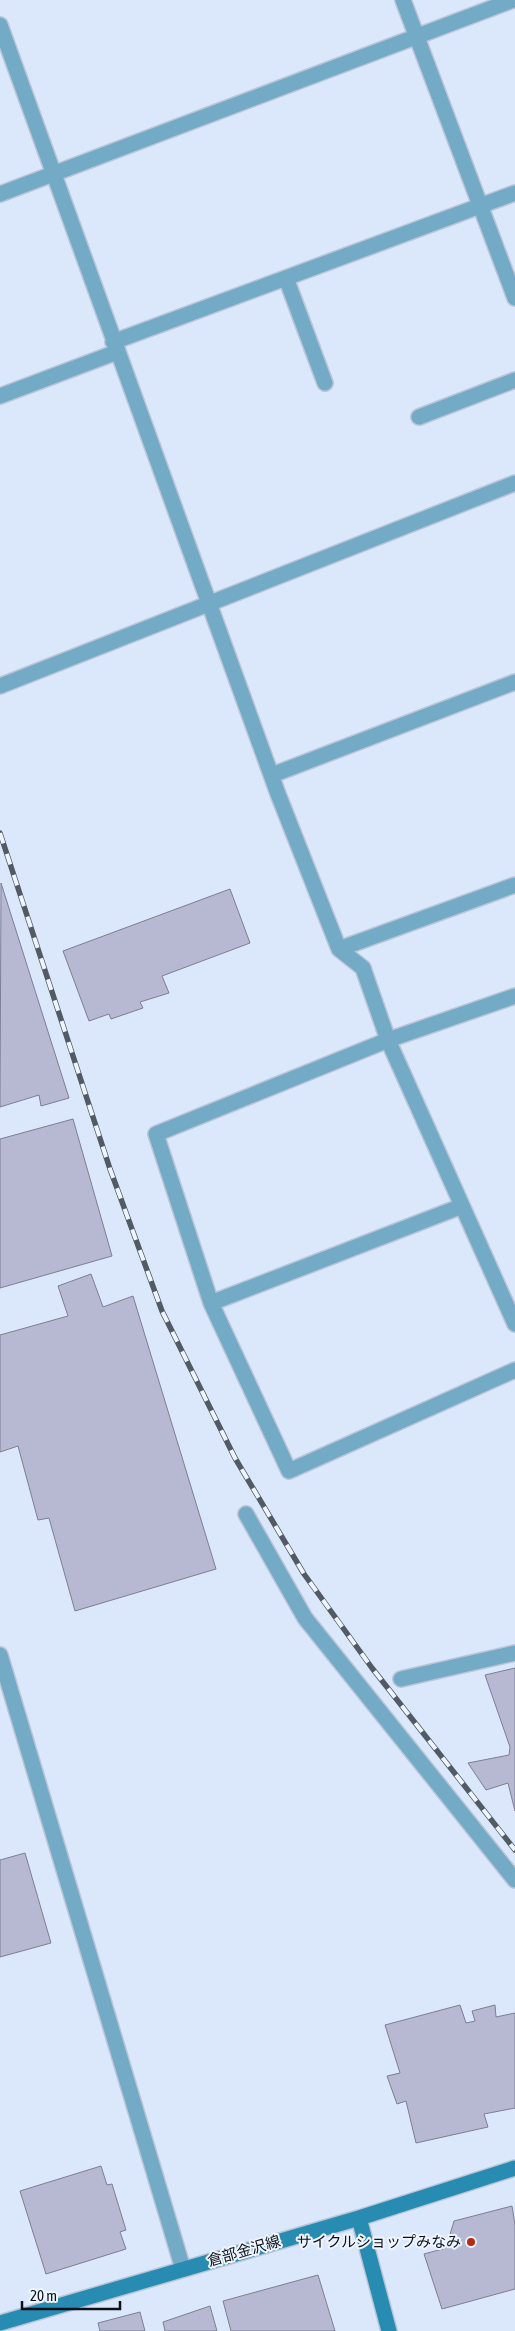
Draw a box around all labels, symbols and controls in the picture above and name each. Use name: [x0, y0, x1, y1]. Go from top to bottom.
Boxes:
street label: 倉部金沢線: [205, 2232, 282, 2269]
place label: サイクルショップみなみ: [297, 2233, 461, 2250]
marker: サイクルショップみなみ: [465, 2236, 477, 2248]
scale bar: [22, 2278, 120, 2310]
text: 20 m: [30, 2287, 57, 2304]

